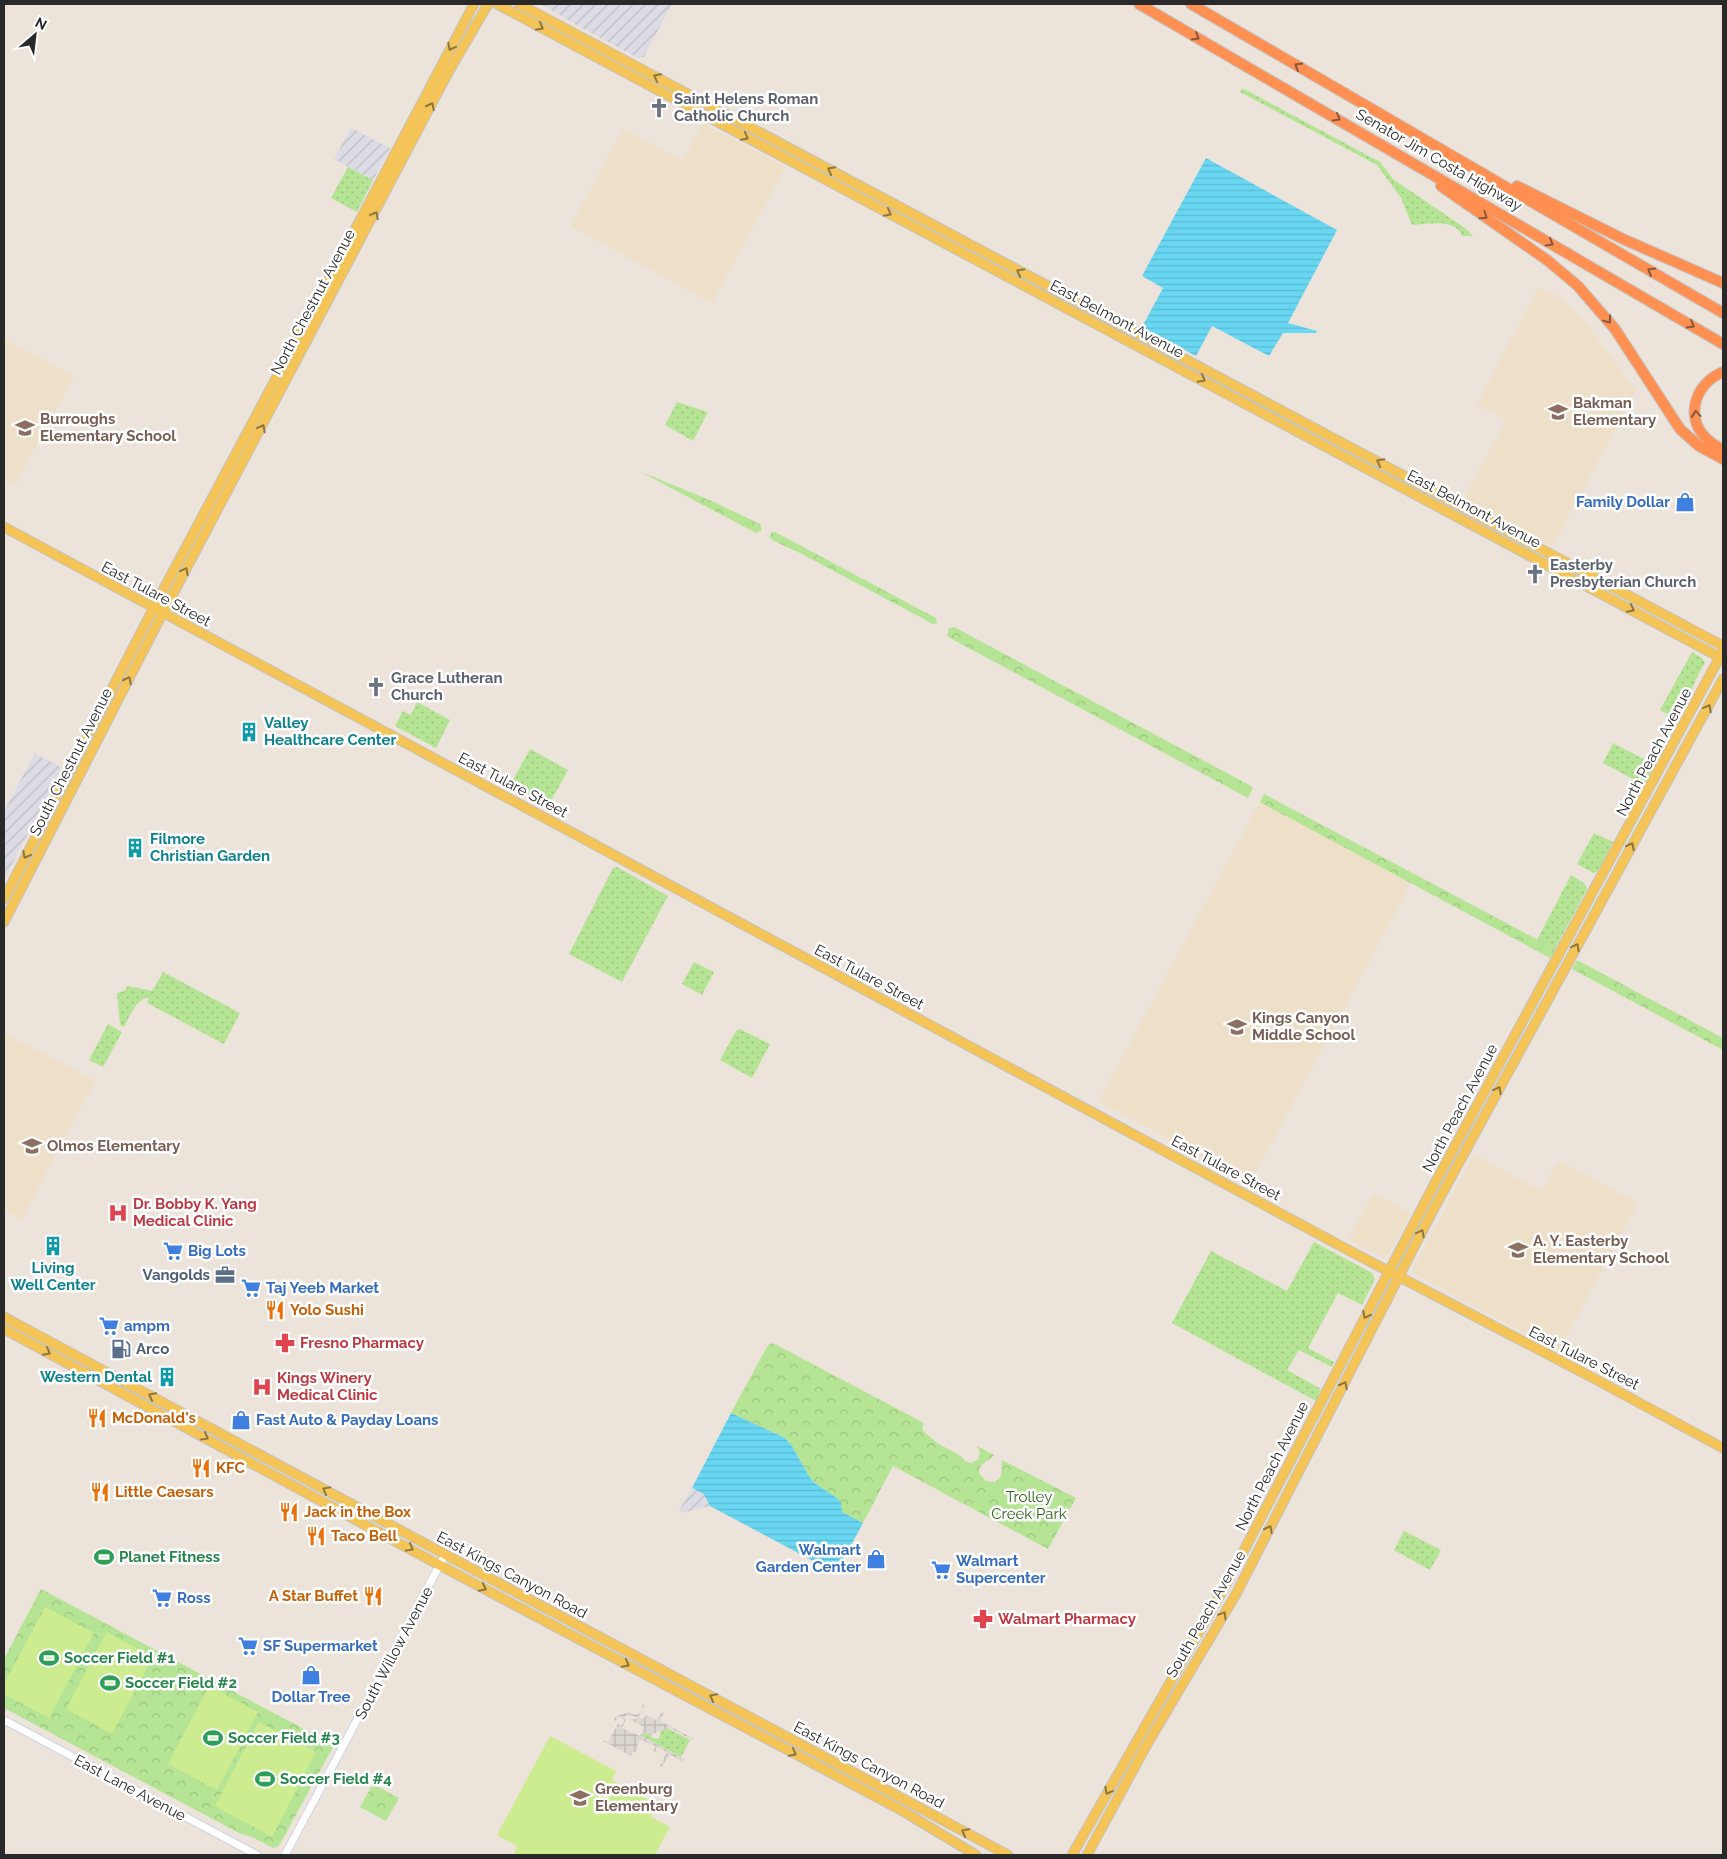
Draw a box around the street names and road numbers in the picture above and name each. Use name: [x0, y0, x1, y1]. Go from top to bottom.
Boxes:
street label: Senator Jim Costa Highway: [1353, 105, 1525, 215]
street label: North Chestnut Avenue: [267, 226, 359, 378]
street label: East Belmont Avenue: [1047, 276, 1187, 362]
street label: East Belmont Avenue: [1404, 466, 1544, 552]
street label: East Tulare Street: [98, 558, 214, 630]
street label: South Chestnut Avenue: [26, 685, 116, 839]
street label: North Peach Avenue: [1613, 685, 1695, 819]
street label: East Tulare Street: [455, 749, 571, 821]
street label: East Tulare Street: [811, 941, 927, 1013]
street label: North Peach Avenue: [1419, 1041, 1501, 1175]
street label: East Tulare Street: [1168, 1132, 1284, 1204]
street label: East Tulare Street: [1526, 1322, 1642, 1394]
street label: North Peach Avenue: [1232, 1398, 1312, 1534]
street label: East Kings Canyon Road: [434, 1528, 590, 1622]
street label: South Peach Avenue: [1162, 1547, 1250, 1681]
street label: South Willow Avenue: [351, 1583, 437, 1722]
street label: East Kings Canyon Road: [791, 1718, 947, 1812]
street label: East Lane Avenue: [71, 1751, 189, 1825]

